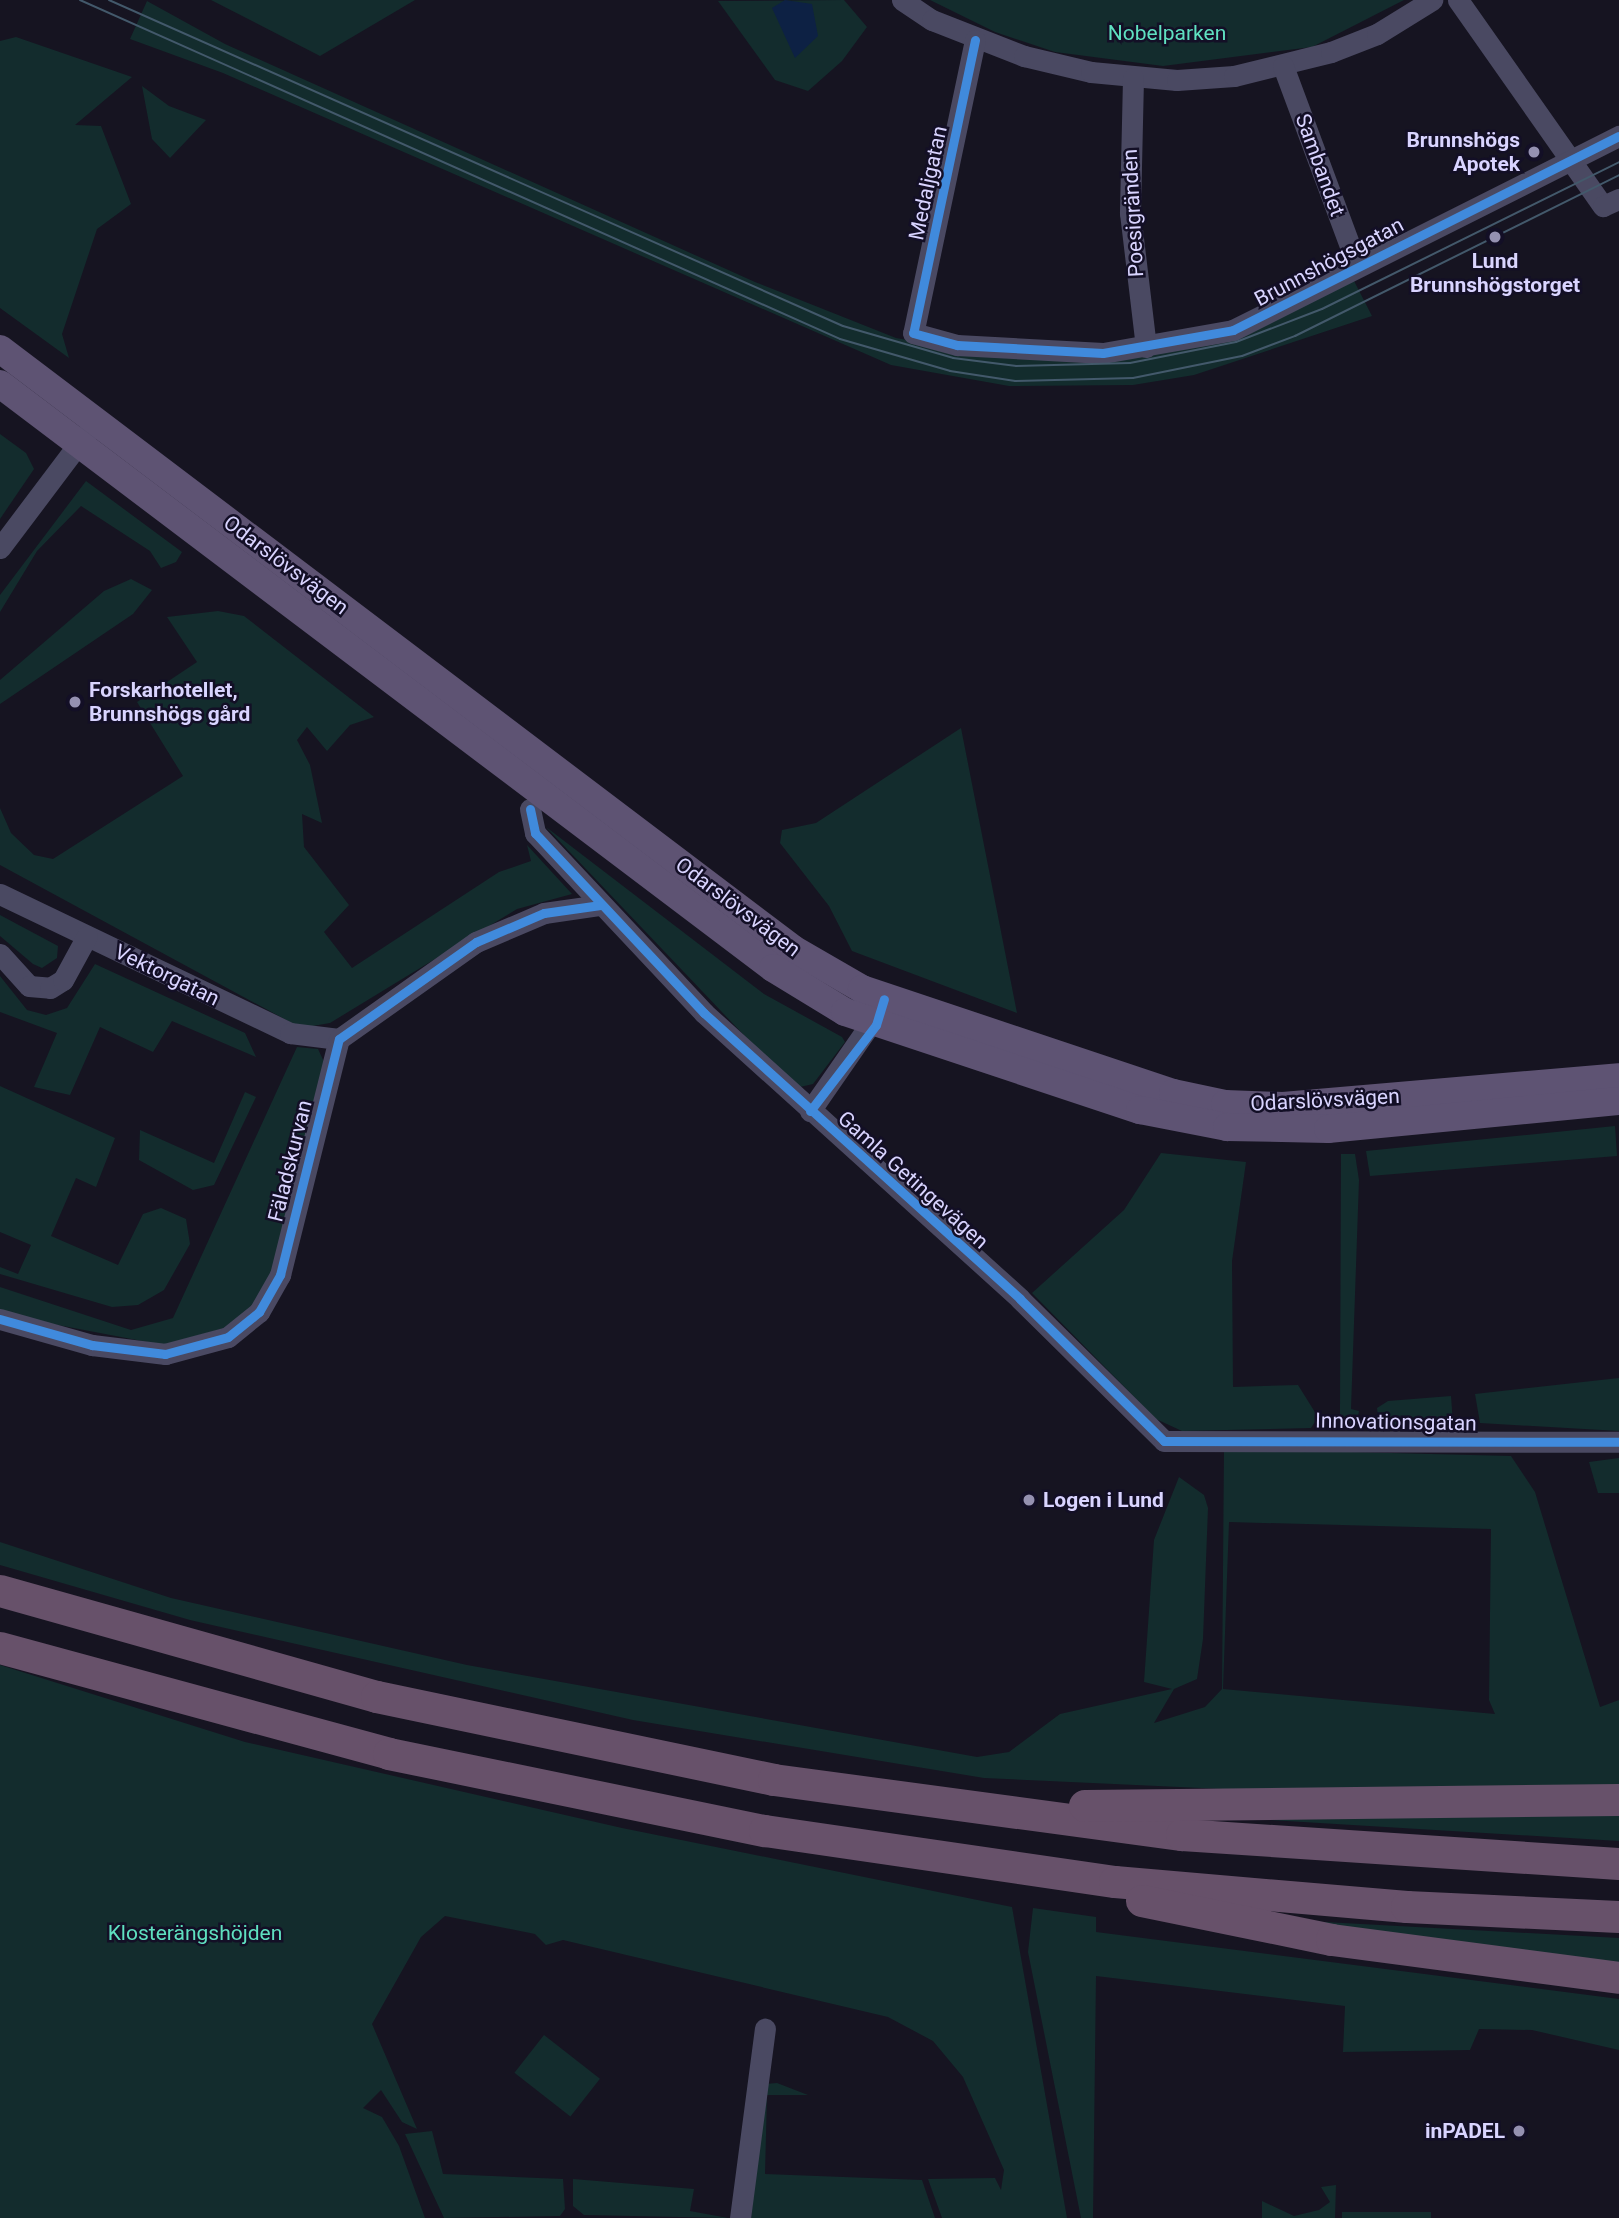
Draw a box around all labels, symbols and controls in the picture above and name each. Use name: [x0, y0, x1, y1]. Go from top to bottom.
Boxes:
park label: Nobelparken: [1108, 20, 1226, 46]
street label: Sambandet: [1290, 110, 1350, 220]
street label: Medaljgatan: [904, 124, 952, 242]
place label: Brunnshögs Apotek: [1406, 127, 1520, 177]
marker: Brunnshögs Apotek: [1526, 144, 1542, 160]
street label: Poesigränden: [1117, 148, 1149, 278]
street label: Brunnshögsgatan: [1250, 212, 1408, 312]
marker: Lund Brunnshögstorget: [1487, 229, 1503, 245]
place label: Lund Brunnshögstorget: [1410, 248, 1580, 298]
street label: Odarslövsvägen: [219, 510, 353, 620]
place label: Forskarhotellet, Brunnshögs gård: [89, 677, 250, 727]
marker: Forskarhotellet, Brunnshögs gård: [67, 694, 83, 710]
street label: Odarslövsvägen: [671, 852, 805, 962]
street label: Vektorgatan: [111, 939, 223, 1011]
street label: Odarslövsvägen: [1250, 1084, 1400, 1116]
street label: Fäladskurvan: [263, 1098, 317, 1224]
street label: Gamla Getingevägen: [833, 1106, 993, 1254]
street label: Innovationsgatan: [1315, 1408, 1477, 1436]
place label: Logen i Lund: [1043, 1487, 1164, 1513]
marker: Logen i Lund: [1021, 1492, 1037, 1508]
park label: Klosterängshöjden: [108, 1920, 282, 1946]
place label: inPADEL: [1425, 2118, 1505, 2144]
marker: inPADEL: [1511, 2123, 1527, 2139]

